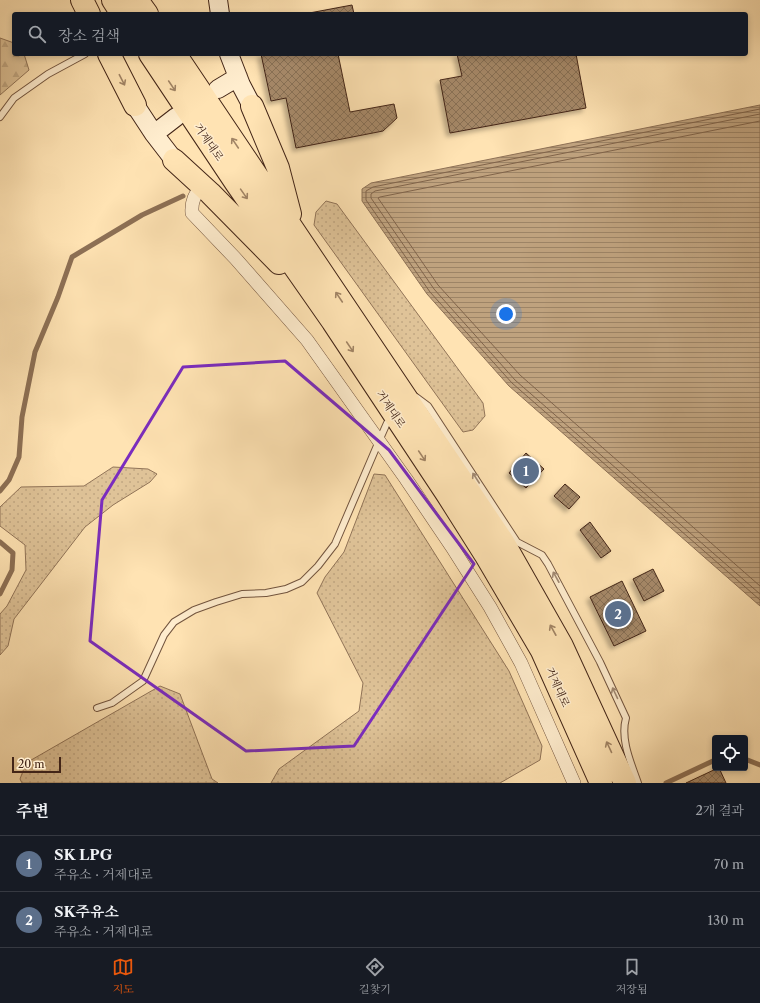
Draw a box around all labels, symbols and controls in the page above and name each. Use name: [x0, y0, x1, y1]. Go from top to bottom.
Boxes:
search box: [12, 12, 748, 56]
icon: search: [26, 23, 48, 45]
text: 장소 검색: [58, 26, 120, 45]
one-way arrow: [119, 73, 126, 85]
one-way arrow: [168, 80, 176, 91]
street label: 거제대로: [191, 120, 227, 164]
one-way arrow: [231, 138, 239, 149]
one-way arrow: [240, 188, 248, 199]
one-way arrow: [335, 292, 343, 303]
your location: [496, 304, 516, 324]
one-way arrow: [346, 342, 354, 353]
street label: 거제대로: [373, 387, 409, 431]
one-way arrow: [418, 450, 426, 461]
pin: 1: [513, 456, 539, 486]
one-way arrow: [472, 473, 480, 484]
one-way arrow: [551, 571, 559, 583]
pin: 2: [605, 599, 631, 629]
one-way arrow: [549, 624, 556, 636]
street label: 거제대로: [543, 665, 573, 710]
one-way arrow: [611, 687, 618, 699]
map controls: [712, 735, 748, 771]
button: locate: [712, 735, 748, 771]
one-way arrow: [605, 742, 612, 754]
scale bar: [12, 755, 61, 774]
text: 20 m: [18, 757, 44, 771]
text: 주변: [16, 801, 49, 821]
text: 2개 결과: [695, 802, 744, 818]
text: SK LPG: [54, 845, 112, 864]
text: 1: [26, 856, 32, 872]
text: 70 m: [714, 856, 744, 872]
text: 주유소 · 거제대로: [54, 866, 153, 882]
text: SK주유소: [54, 902, 119, 921]
text: 2: [25, 912, 33, 928]
text: 130 m: [708, 912, 744, 928]
text: 주유소 · 거제대로: [54, 923, 153, 939]
tab: 지도: [112, 956, 134, 996]
tab: 길찾기: [359, 956, 391, 996]
tab: 저장됨: [616, 956, 648, 996]

